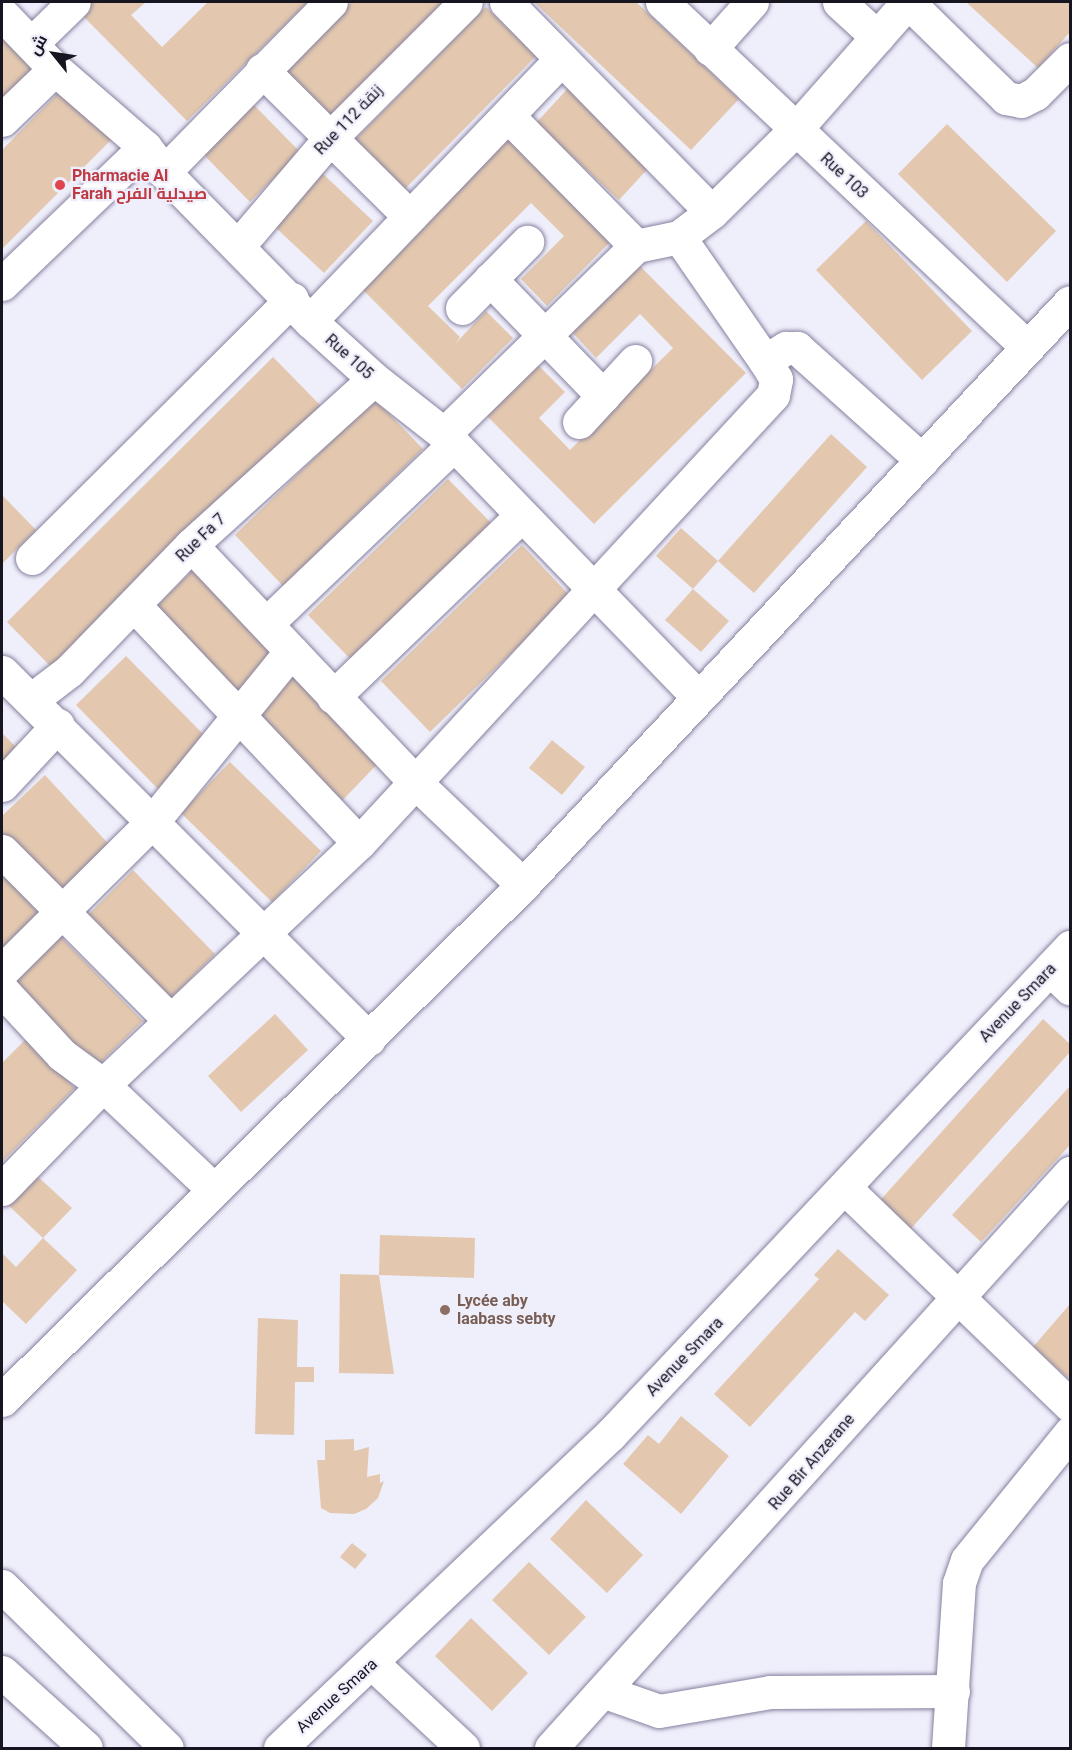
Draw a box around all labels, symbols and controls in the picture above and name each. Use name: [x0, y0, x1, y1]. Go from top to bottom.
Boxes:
north arrow: [24, 24, 84, 84]
text: ش: [25, 31, 51, 58]
street label: Rue 112 زنقة: [311, 81, 387, 159]
street label: Rue 103: [816, 149, 872, 203]
place label: Pharmacie Al Farah صيدلية الفرح: [72, 166, 207, 204]
marker: Pharmacie Al Farah صيدلية الفرح: [53, 178, 67, 192]
street label: Rue 105: [321, 330, 377, 384]
street label: Rue Fa 7: [172, 510, 230, 566]
street label: Avenue Smara: [976, 960, 1060, 1046]
place label: Lycée aby laabass sebty: [457, 1291, 556, 1329]
marker: Lycée aby laabass sebty: [438, 1303, 452, 1317]
street label: Avenue Smara: [643, 1314, 727, 1400]
street label: Rue Bir Anzerane: [765, 1410, 859, 1514]
street label: Avenue Smara: [293, 1655, 381, 1737]

